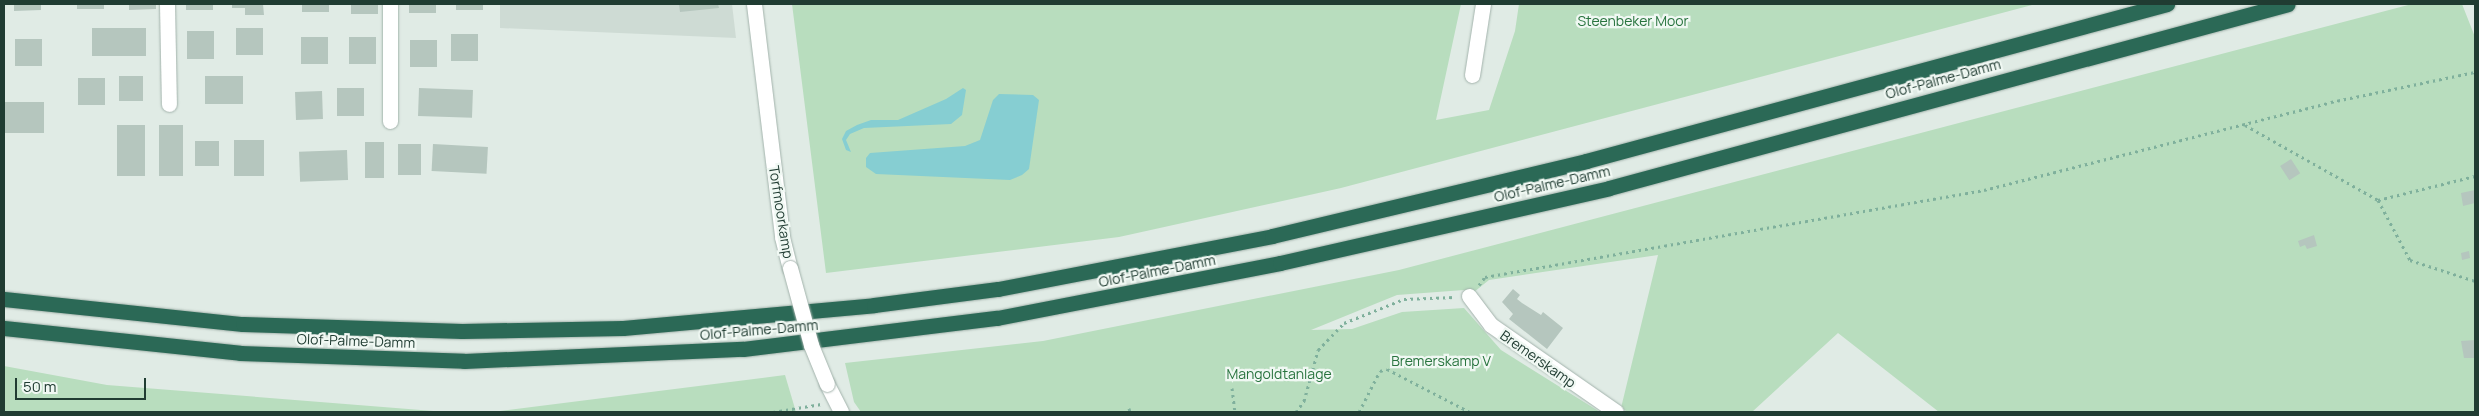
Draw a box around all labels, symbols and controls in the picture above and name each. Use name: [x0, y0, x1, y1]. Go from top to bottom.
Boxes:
park label: Steenbeker Moor: [1577, 13, 1689, 29]
street label: Olof-Palme-Damm: [1884, 56, 2002, 102]
street label: Olof-Palme-Damm: [1492, 162, 1612, 206]
street label: Torfmoorkamp: [765, 164, 797, 260]
street label: Olof-Palme-Damm: [1097, 251, 1217, 291]
street label: Olof-Palme-Damm: [699, 316, 819, 344]
street label: Bremerskamp: [1497, 327, 1579, 391]
street label: Olof-Palme-Damm: [296, 331, 416, 351]
park label: Bremerskamp V: [1391, 353, 1491, 369]
park label: Mangoldtanlage: [1226, 366, 1332, 382]
scale bar: [18, 368, 149, 400]
text: 50 m: [23, 376, 57, 397]

